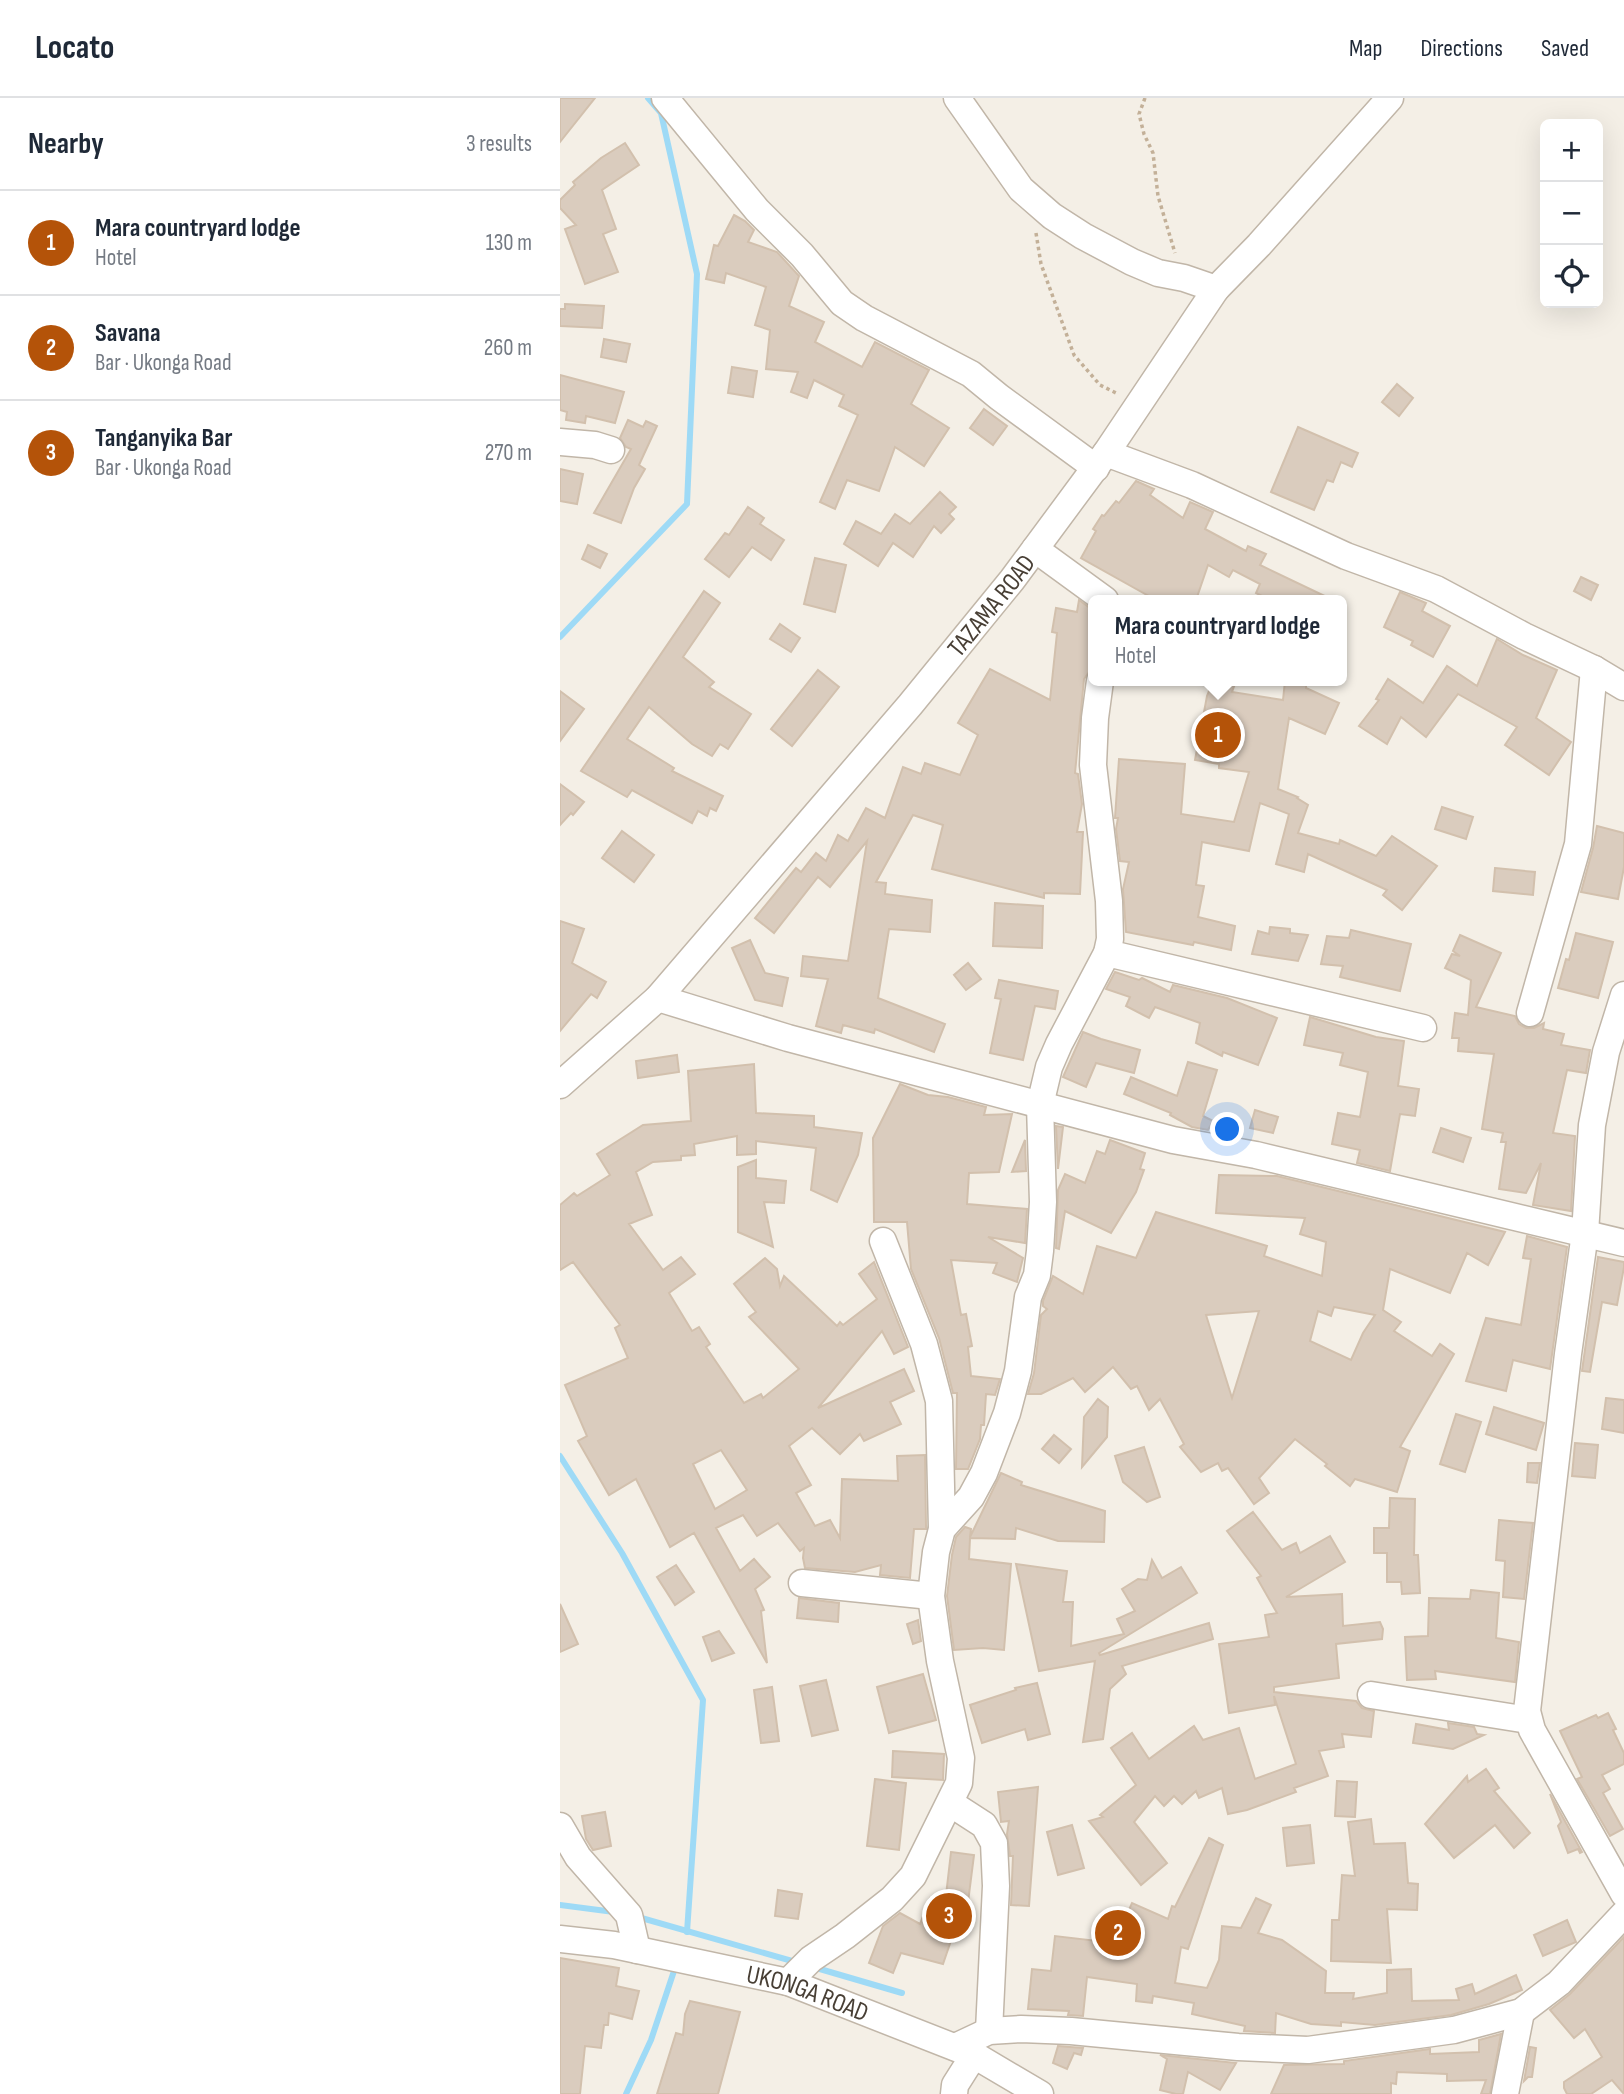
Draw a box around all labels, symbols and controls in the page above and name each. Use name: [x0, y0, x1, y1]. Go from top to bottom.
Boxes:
text: Locato: [35, 28, 114, 68]
text: Map: [1349, 34, 1382, 63]
text: Directions: [1420, 34, 1503, 63]
text: Saved: [1541, 34, 1589, 63]
map controls: [1540, 119, 1603, 308]
button: +: [1540, 119, 1603, 182]
text: Nearby: [28, 126, 104, 162]
text: 3 results: [466, 130, 532, 158]
button: −: [1540, 182, 1603, 245]
text: Mara countryard lodge: [95, 213, 301, 244]
text: 1: [46, 229, 56, 257]
text: 130 m: [486, 229, 532, 257]
text: Hotel: [95, 244, 137, 272]
button: locate: [1540, 245, 1603, 308]
text: Savana: [95, 318, 161, 349]
text: 2: [46, 334, 56, 362]
text: 260 m: [484, 334, 532, 362]
text: Bar · Ukonga Road: [95, 349, 232, 377]
text: Tanganyika Bar: [95, 423, 233, 454]
text: 3: [46, 439, 56, 467]
text: 270 m: [485, 439, 532, 467]
text: Bar · Ukonga Road: [95, 454, 232, 482]
street label: TAZAMA ROAD: [942, 549, 1042, 664]
popup: [1088, 595, 1347, 686]
text: Mara countryard lodge: [1115, 611, 1320, 642]
text: Hotel: [1115, 642, 1156, 670]
pin: 1: [1195, 709, 1241, 761]
your location: [1210, 1112, 1244, 1146]
pin: 3: [926, 1890, 972, 1942]
pin: 2: [1095, 1907, 1141, 1959]
street label: UKONGA ROAD: [744, 1960, 873, 2029]

